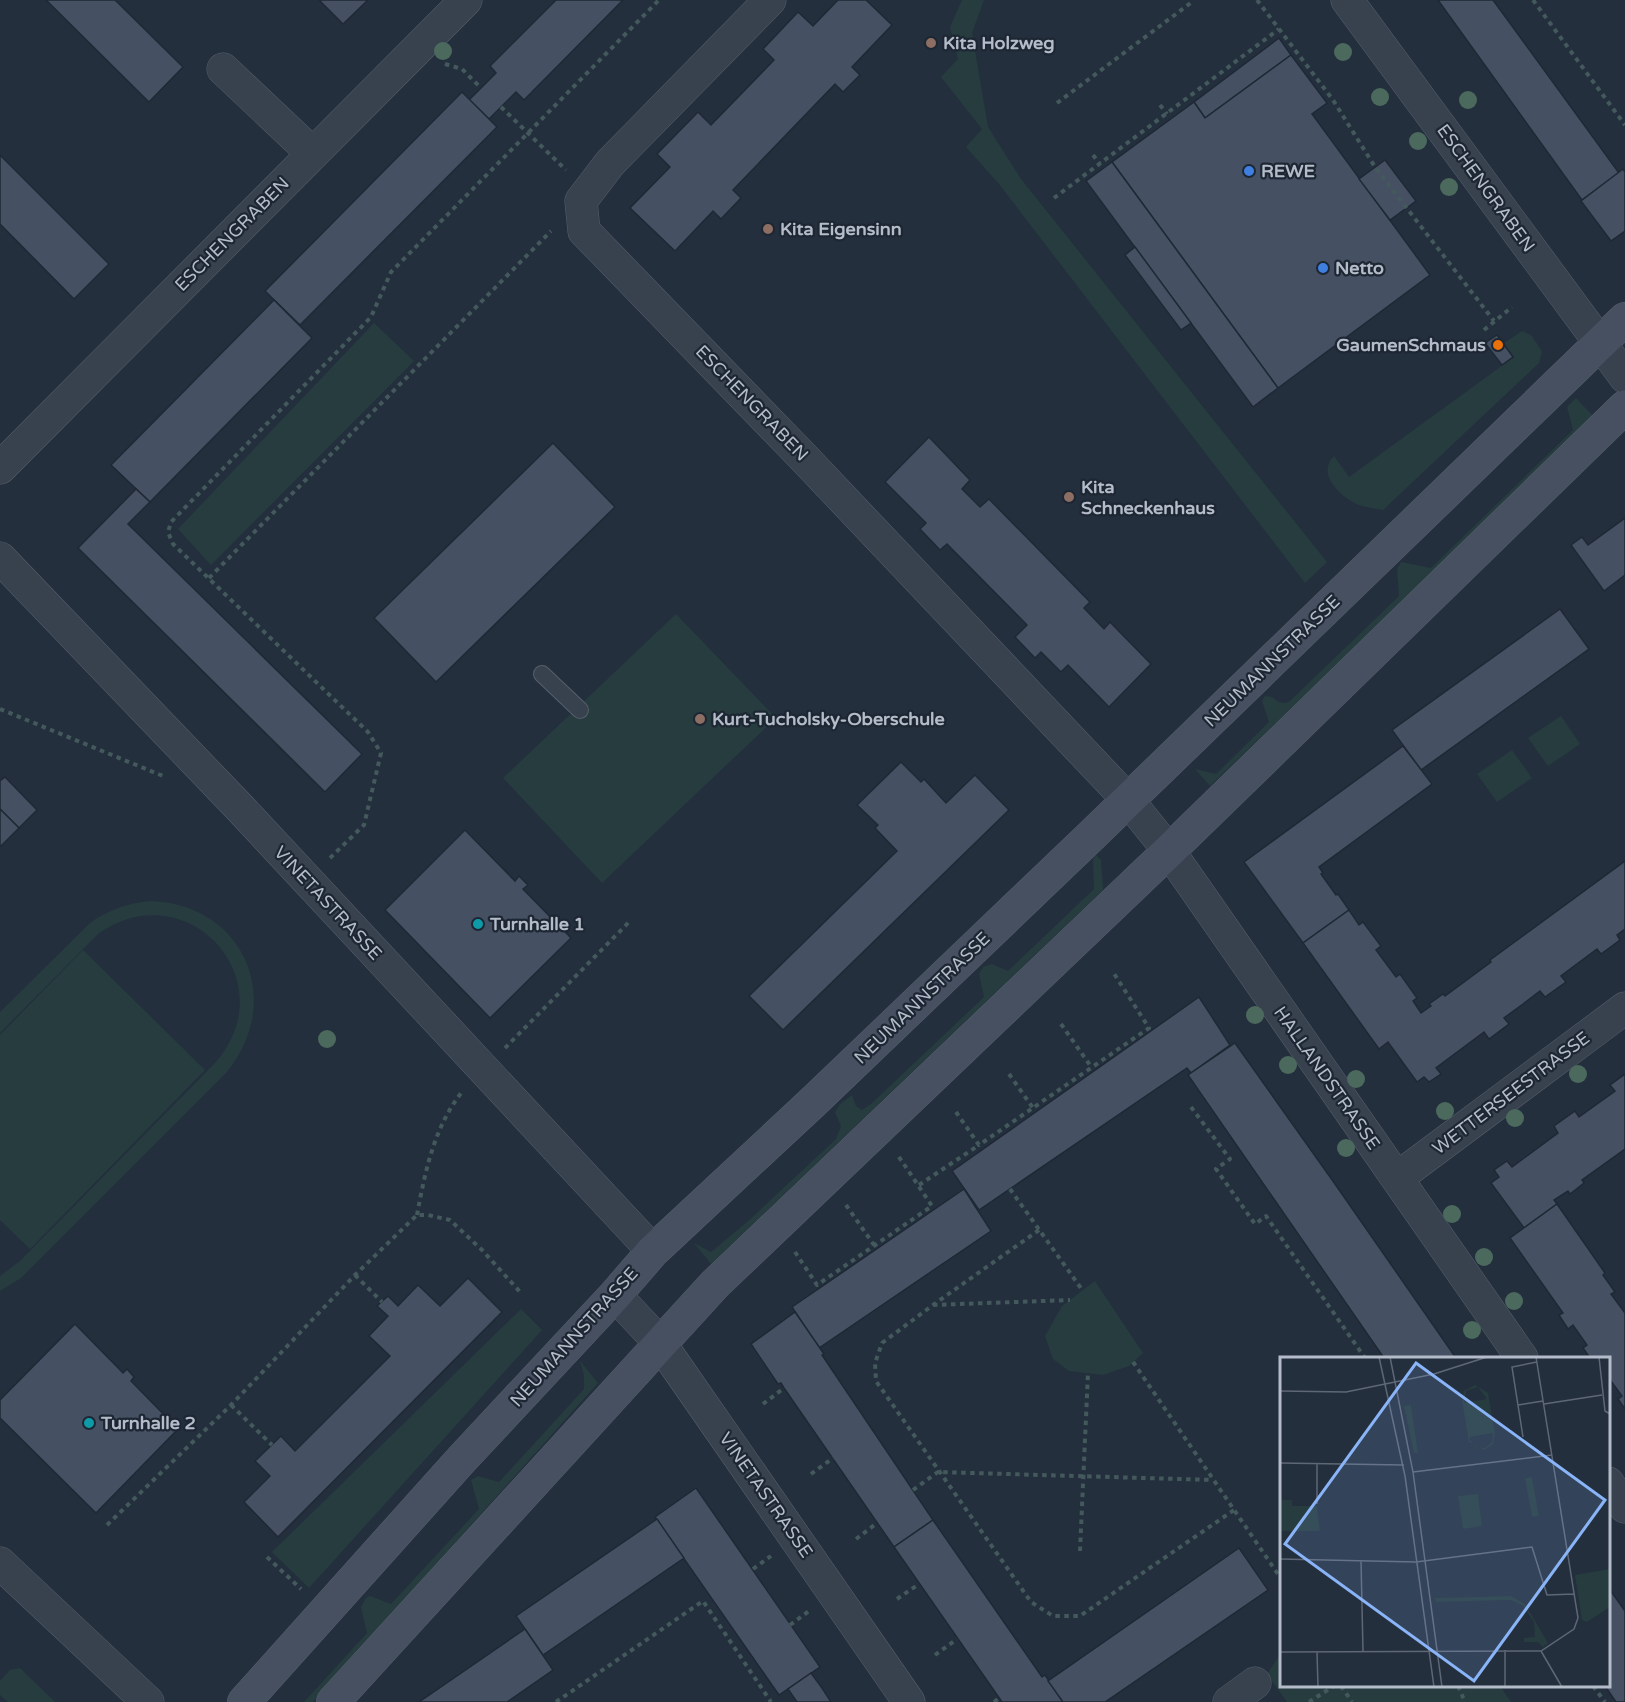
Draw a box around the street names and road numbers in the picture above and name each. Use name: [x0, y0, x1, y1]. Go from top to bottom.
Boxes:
street label: ESCHENGRABEN: [1432, 120, 1540, 256]
street label: ESCHENGRABEN: [170, 172, 294, 296]
street label: ESCHENGRABEN: [691, 340, 813, 466]
street label: NEUMANNSTRASSE: [1199, 590, 1345, 732]
street label: VINETASTRASSE: [269, 841, 387, 965]
street label: NEUMANNSTRASSE: [849, 927, 995, 1069]
street label: HALLANDSTRASSE: [1269, 1002, 1385, 1154]
street label: WETTERSEESTRASSE: [1428, 1027, 1594, 1159]
street label: NEUMANNSTRASSE: [505, 1263, 643, 1411]
street label: VINETASTRASSE: [715, 1428, 817, 1562]

